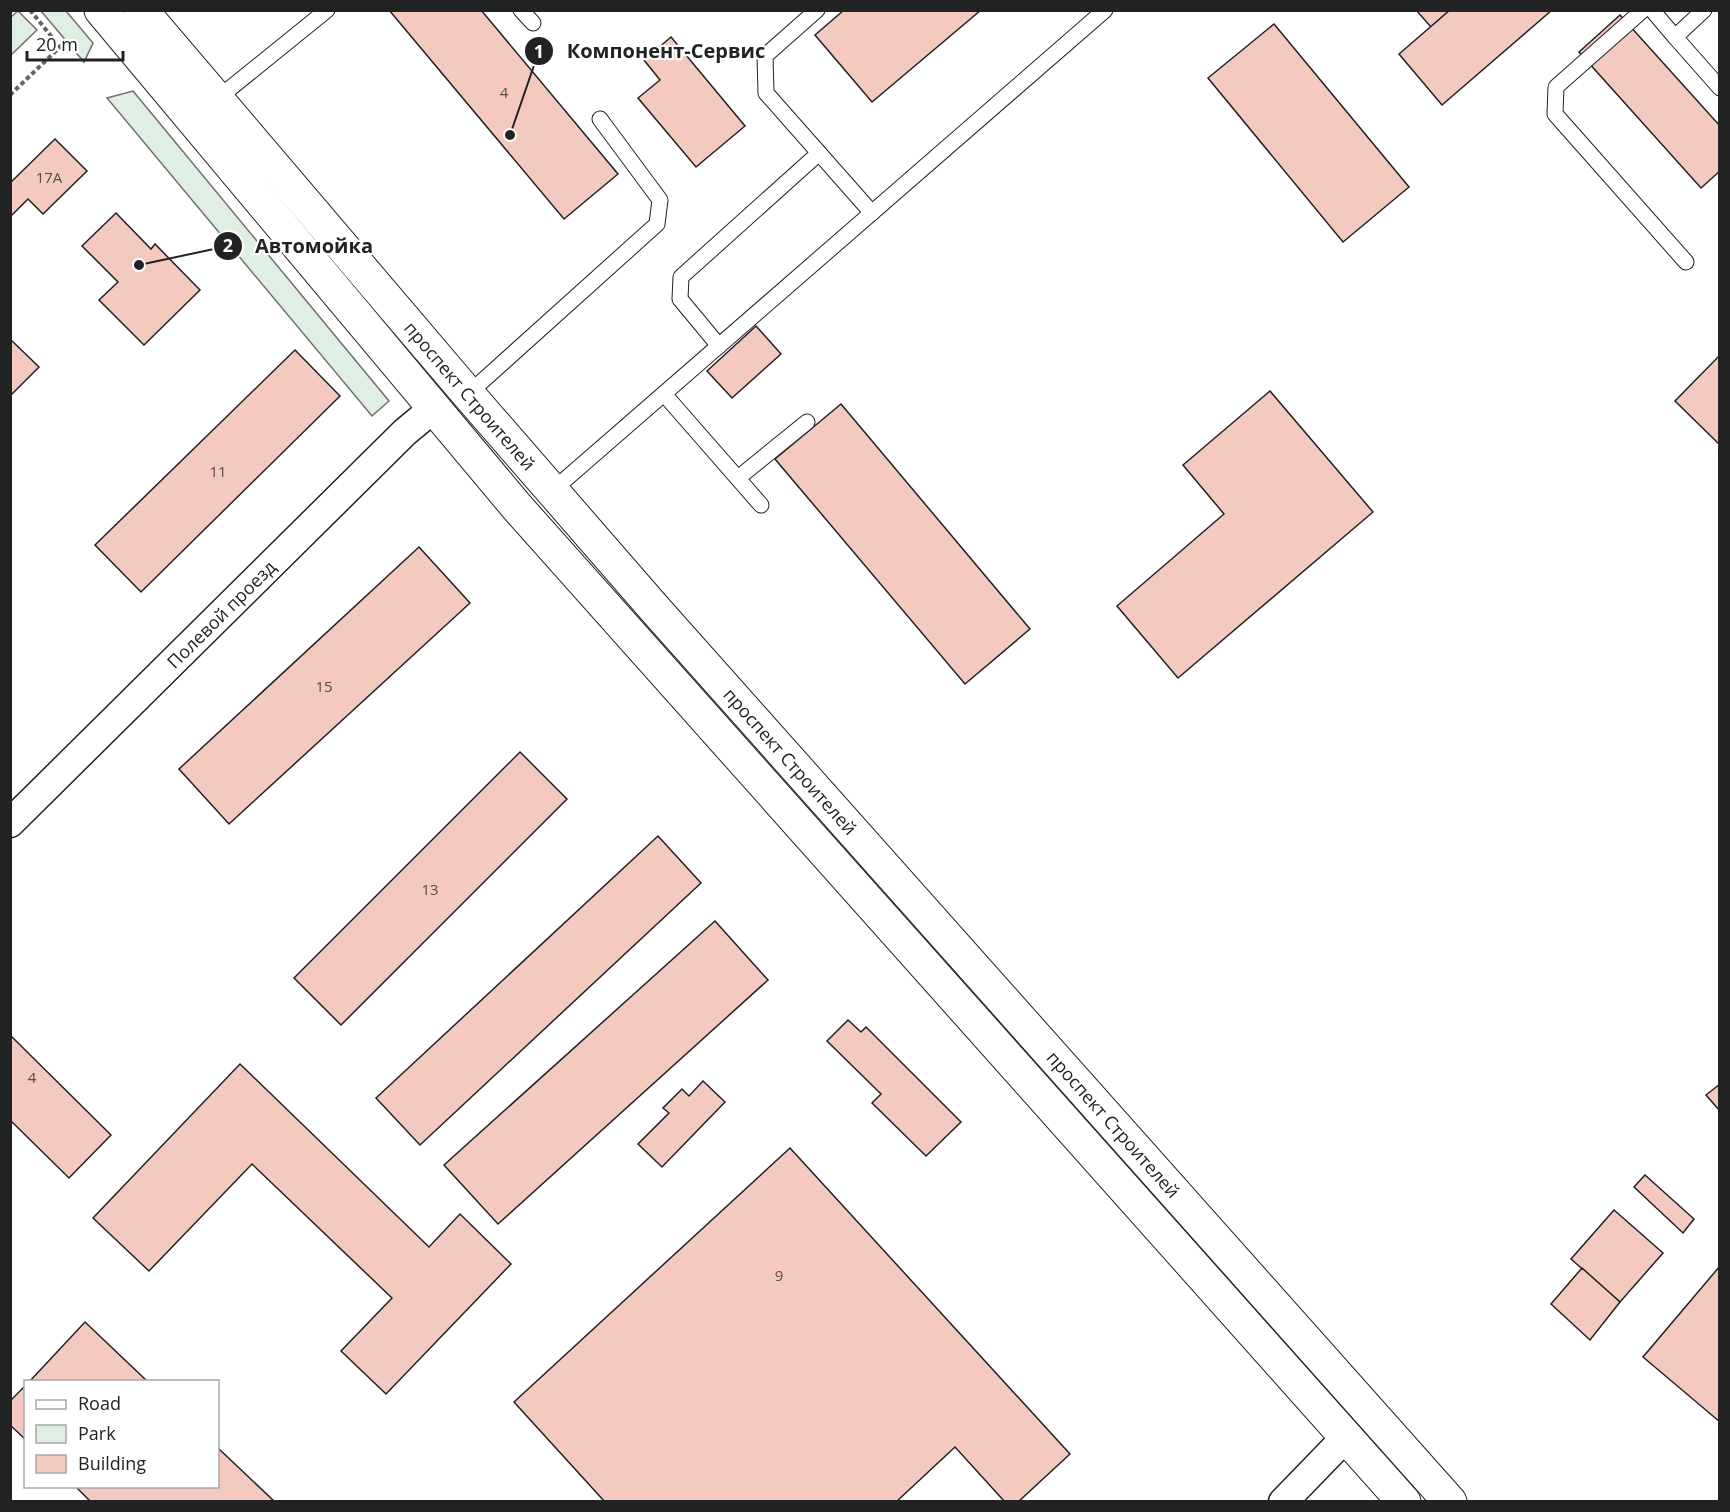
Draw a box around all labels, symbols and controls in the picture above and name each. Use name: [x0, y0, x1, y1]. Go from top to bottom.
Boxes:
scale bar: [27, 24, 123, 62]
text: 20 m: [36, 32, 78, 56]
callout: Компонент-Сервис: [524, 32, 777, 70]
text: Компонент-Сервис: [567, 37, 765, 64]
text: 1: [534, 39, 544, 63]
house number: 4: [500, 82, 509, 102]
house number: 17А: [36, 167, 63, 187]
callout: Автомойка: [213, 227, 385, 265]
text: Автомойка: [255, 232, 373, 259]
text: 2: [223, 233, 233, 257]
street label: проспект Строителей: [399, 316, 541, 475]
house number: 11: [209, 461, 227, 481]
street label: Полевой проезд: [162, 555, 281, 673]
house number: 15: [315, 676, 333, 696]
street label: проспект Строителей: [719, 683, 862, 840]
house number: 13: [421, 879, 439, 899]
street label: проспект Строителей: [1042, 1046, 1185, 1203]
house number: 4: [28, 1067, 37, 1087]
house number: 9: [775, 1265, 783, 1285]
legend: [24, 1380, 219, 1488]
text: Road: [78, 1391, 121, 1415]
text: Park: [78, 1421, 116, 1445]
text: Building: [78, 1451, 146, 1475]

